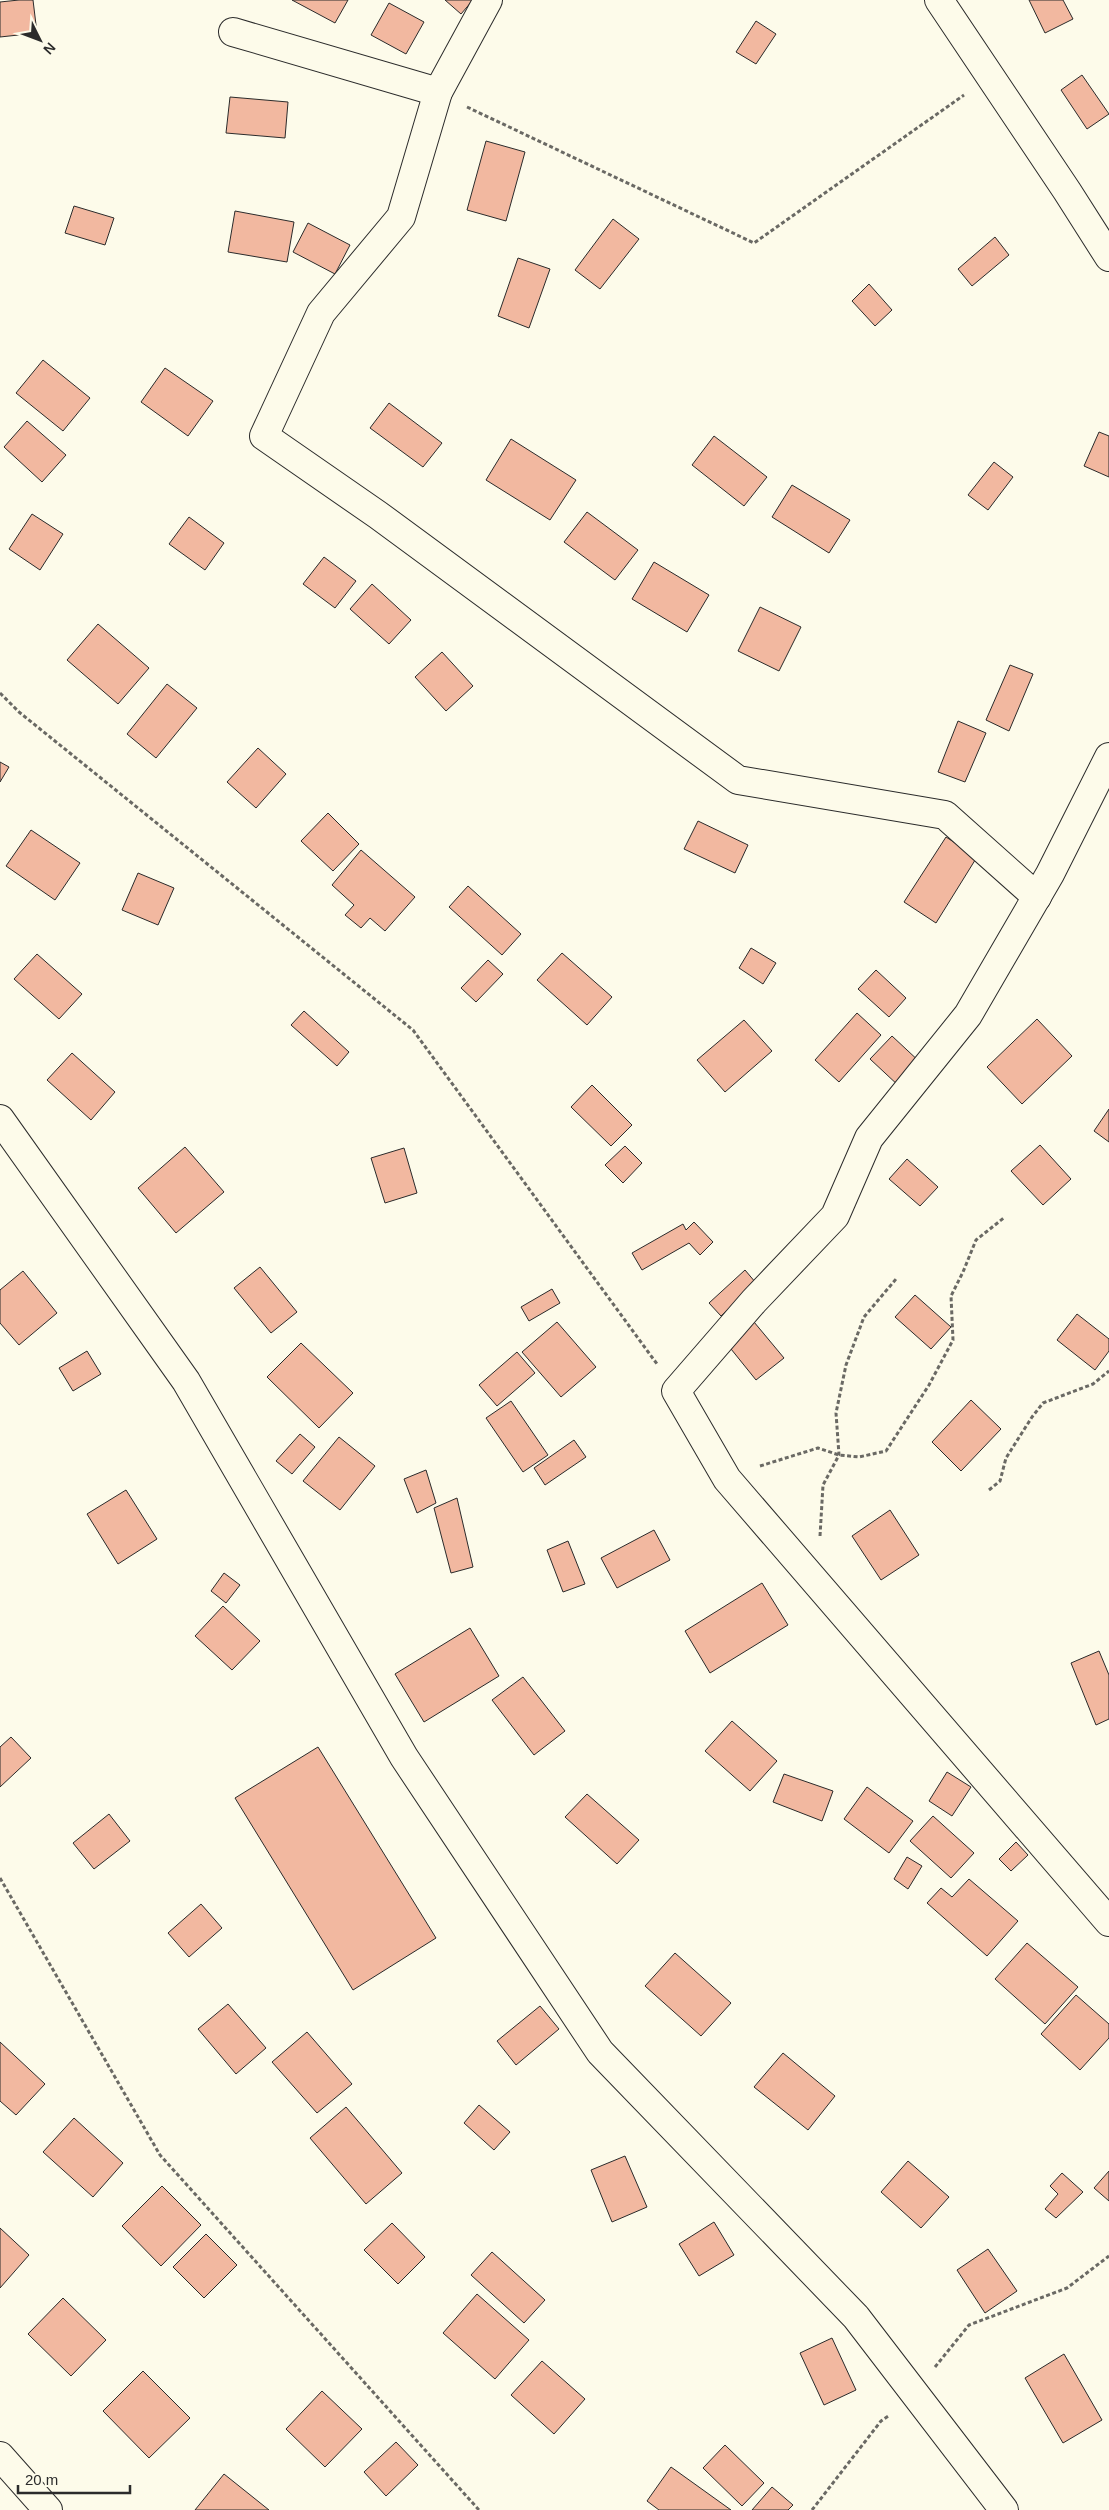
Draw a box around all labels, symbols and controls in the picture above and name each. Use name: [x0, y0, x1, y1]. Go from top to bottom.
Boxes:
north arrow: [15, 15, 65, 65]
text: N: [40, 40, 59, 58]
scale bar: [18, 2462, 130, 2494]
text: 20 m: [25, 2471, 58, 2488]

